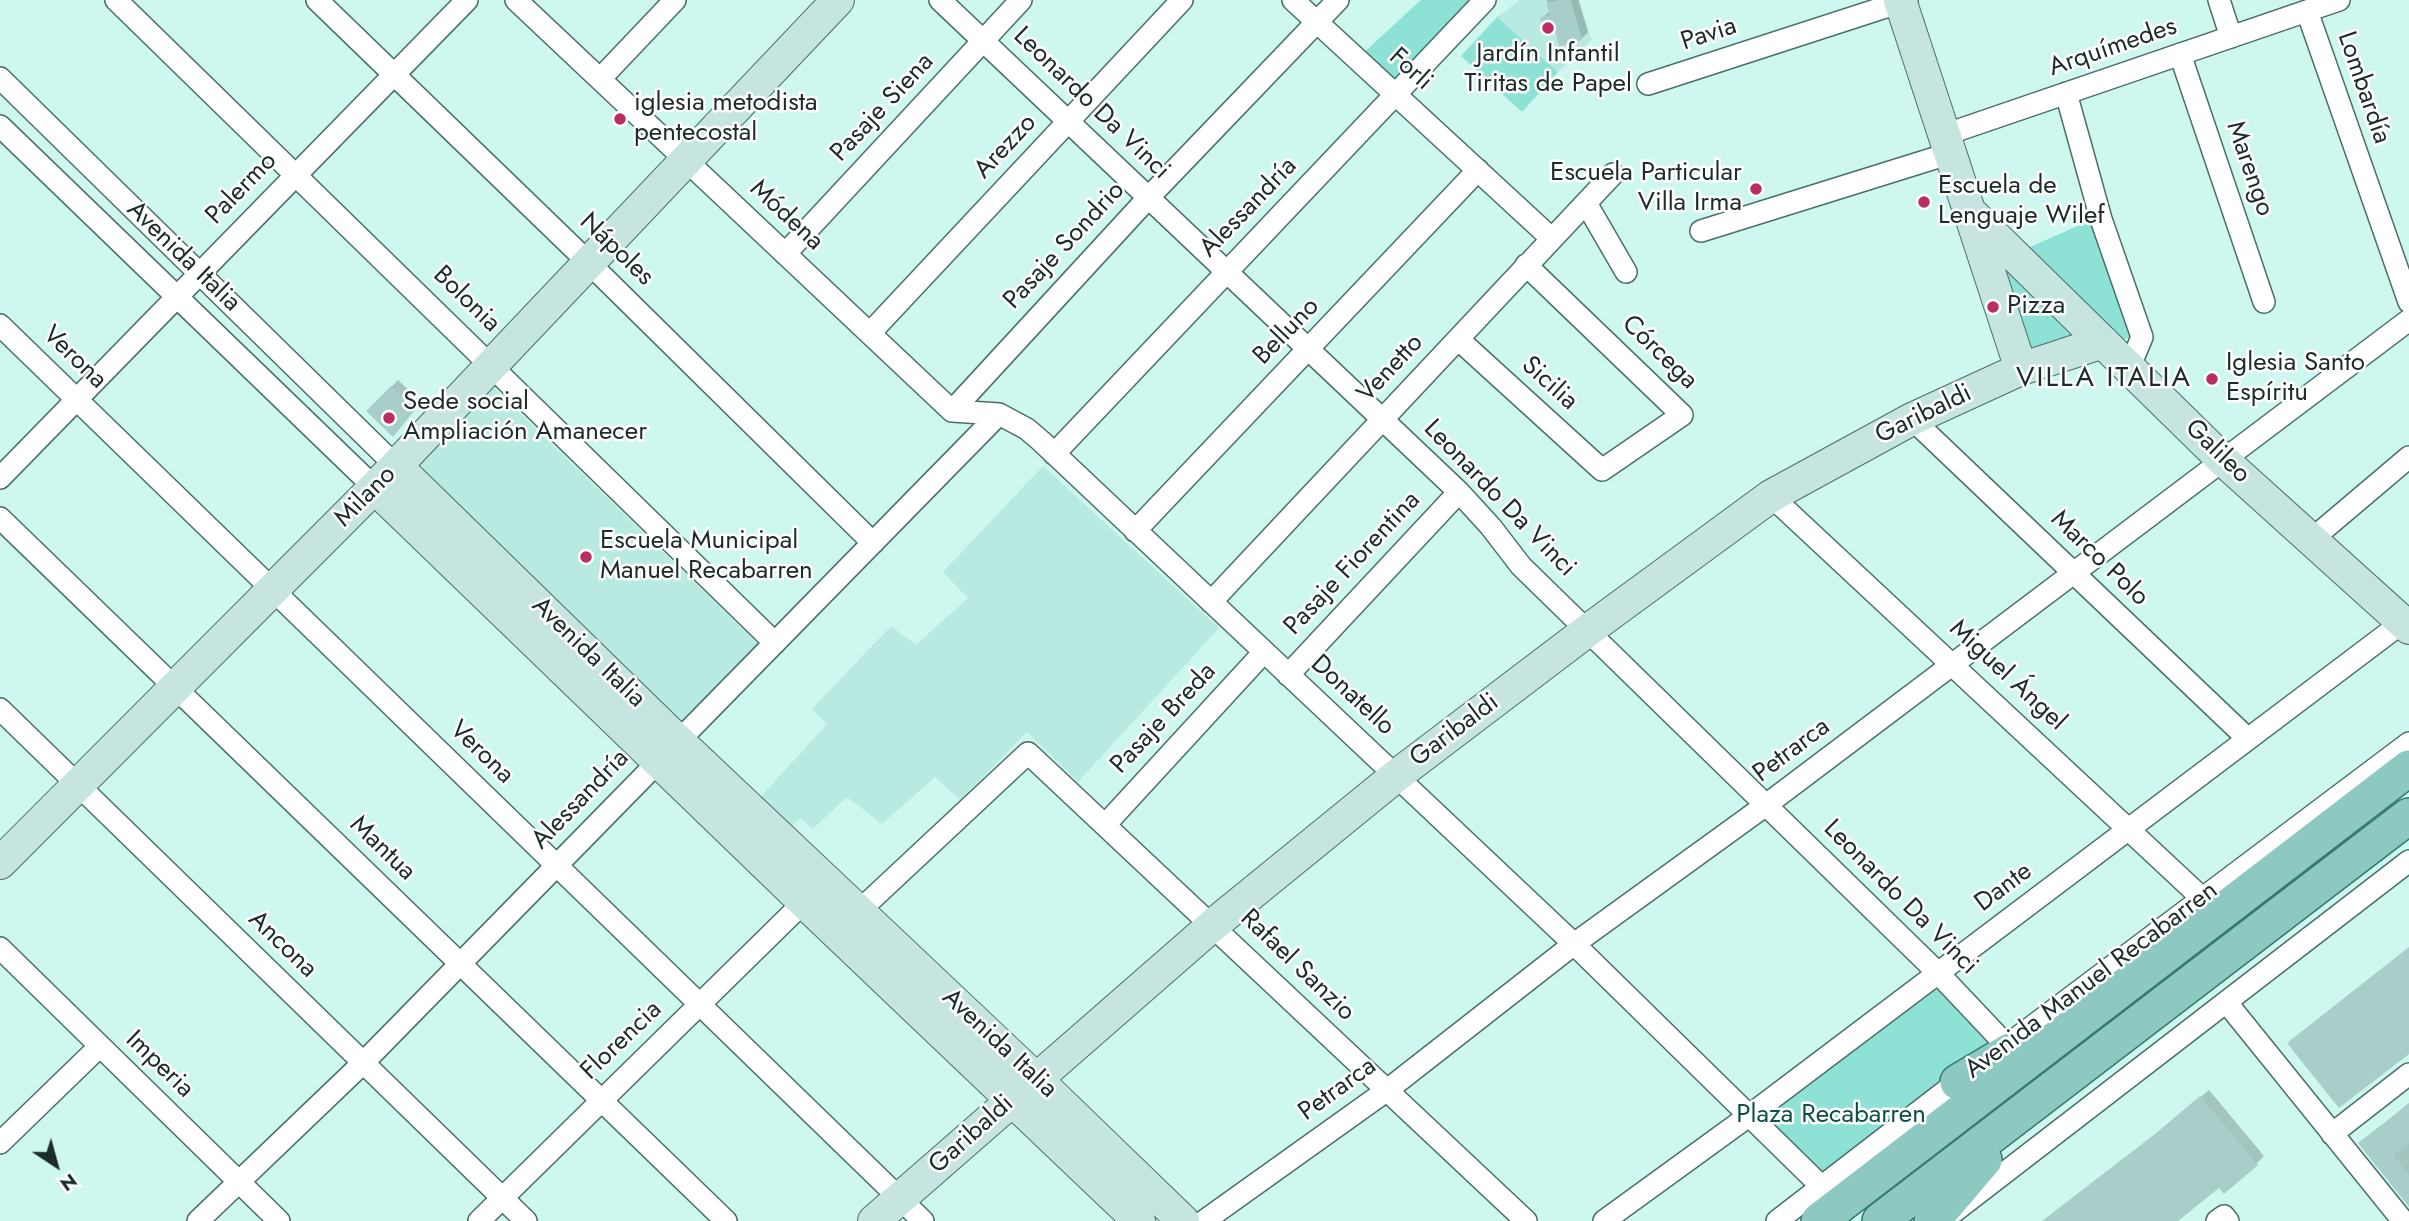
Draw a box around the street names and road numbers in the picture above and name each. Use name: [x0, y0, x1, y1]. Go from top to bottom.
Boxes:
street label: Pavia: [1677, 11, 1741, 59]
street label: Arquímedes: [2045, 12, 2181, 84]
street label: Leonardo Da Vinci: [1006, 21, 1176, 187]
street label: Lombardía: [2329, 28, 2397, 148]
street label: Forli: [1382, 42, 1438, 98]
street label: Pasaje Siena: [825, 47, 941, 169]
street label: Arezzo: [968, 108, 1044, 186]
street label: Marengo: [2218, 118, 2280, 220]
street label: Palermo: [200, 146, 284, 232]
street label: Alessandría: [1194, 152, 1304, 264]
street label: Módena: [743, 174, 829, 258]
street label: Pasaje Sondrio: [998, 176, 1132, 316]
street label: Avenida Italia: [120, 195, 246, 319]
street label: Nápoles: [572, 207, 660, 293]
street label: Bolonia: [426, 260, 506, 340]
street label: Belluno: [1248, 292, 1326, 372]
street label: Córcega: [1614, 309, 1704, 397]
street label: Verona: [35, 320, 113, 396]
street label: Venetto: [1352, 328, 1430, 410]
street label: Sicilia: [1514, 351, 1584, 417]
street label: Garibaldi: [1871, 378, 1977, 452]
street label: Galileo: [2178, 413, 2256, 491]
street label: Leonardo Da Vinci: [1416, 414, 1582, 584]
street label: Milano: [329, 460, 403, 534]
street label: Pasaje Fiorentina: [1278, 486, 1428, 642]
street label: Marco Polo: [2043, 505, 2155, 613]
street label: Avenida Italia: [525, 591, 651, 715]
street label: Miguel Ángel: [1942, 614, 2072, 738]
street label: Donatello: [1303, 649, 1401, 743]
street label: Pasaje Breda: [1105, 657, 1223, 781]
street label: Garibaldi: [1404, 687, 1506, 775]
street label: Petrarca: [1747, 712, 1837, 790]
street label: Verona: [442, 715, 520, 791]
street label: Alessandría: [526, 744, 636, 856]
street label: Mantua: [343, 810, 421, 888]
street label: Leonardo Da Vinci: [1816, 814, 1984, 982]
street label: Dante: [1969, 856, 2039, 920]
street label: Avenida Manuel Recabarren: [1959, 876, 2225, 1086]
street label: Rafael Sanzio: [1233, 904, 1361, 1028]
street label: Ancona: [241, 905, 323, 985]
street label: Avenida Italia: [935, 983, 1063, 1105]
street label: Florencia: [575, 995, 669, 1087]
street label: Imperia: [118, 1025, 200, 1105]
street label: Petrarca: [1293, 1052, 1383, 1128]
street label: Garibaldi: [923, 1089, 1021, 1181]

